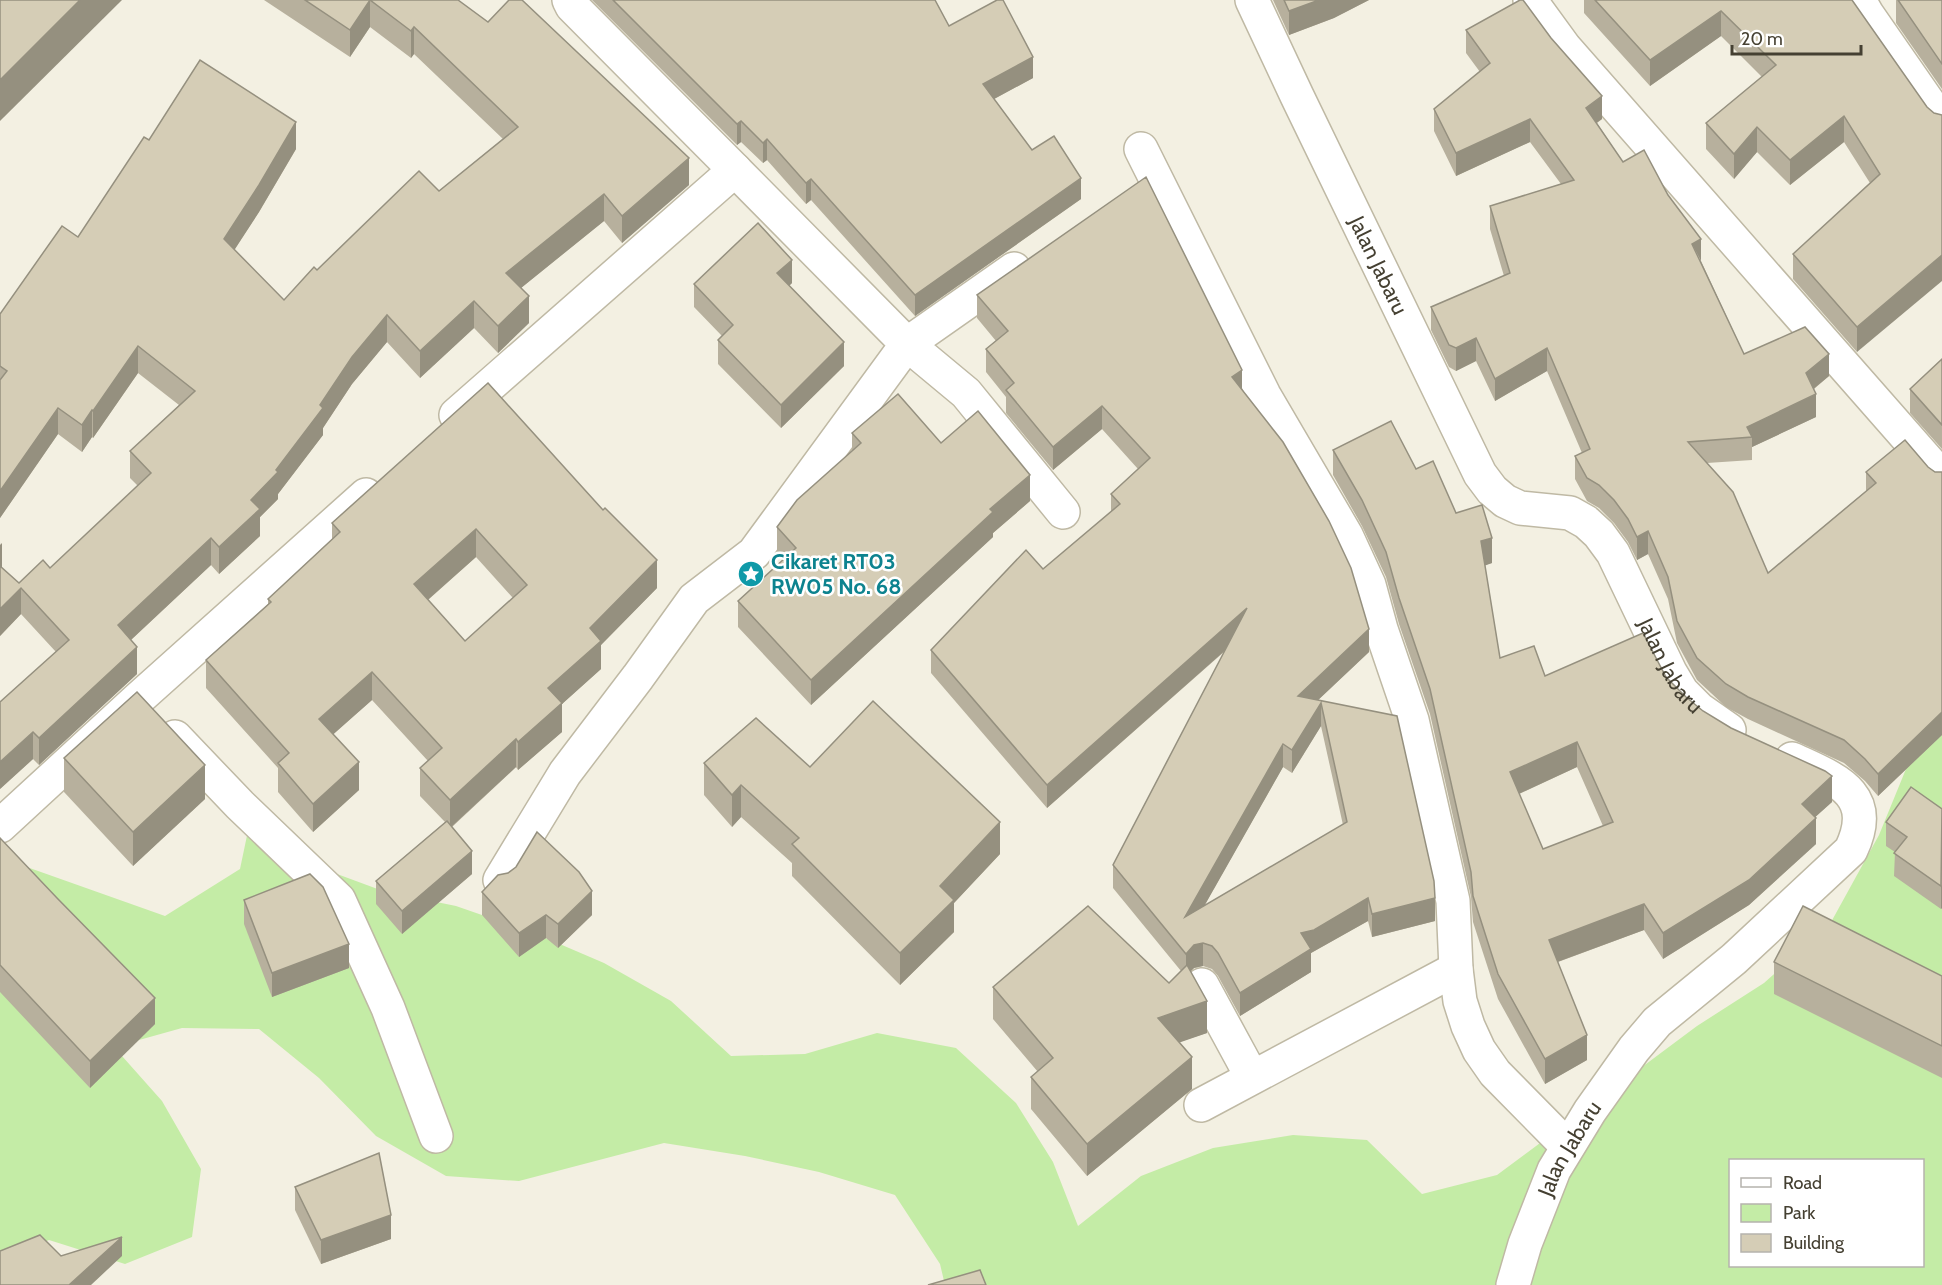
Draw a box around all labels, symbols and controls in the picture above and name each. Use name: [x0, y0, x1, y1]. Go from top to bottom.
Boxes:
scale bar: [1732, 18, 1861, 56]
text: 20 m: [1741, 28, 1783, 50]
street label: Jalan Jabaru: [1343, 211, 1414, 319]
place label: Cikaret RT03 RW05 No. 68: [771, 548, 902, 600]
place icon: Cikaret RT03 RW05 No. 68: [736, 559, 766, 589]
street label: Jalan Jabaru: [1632, 612, 1709, 719]
street label: Jalan Jabaru: [1531, 1095, 1607, 1201]
legend: [1729, 1159, 1924, 1267]
text: Road: [1783, 1172, 1822, 1194]
text: Park: [1783, 1202, 1816, 1224]
text: Building: [1783, 1232, 1845, 1254]

